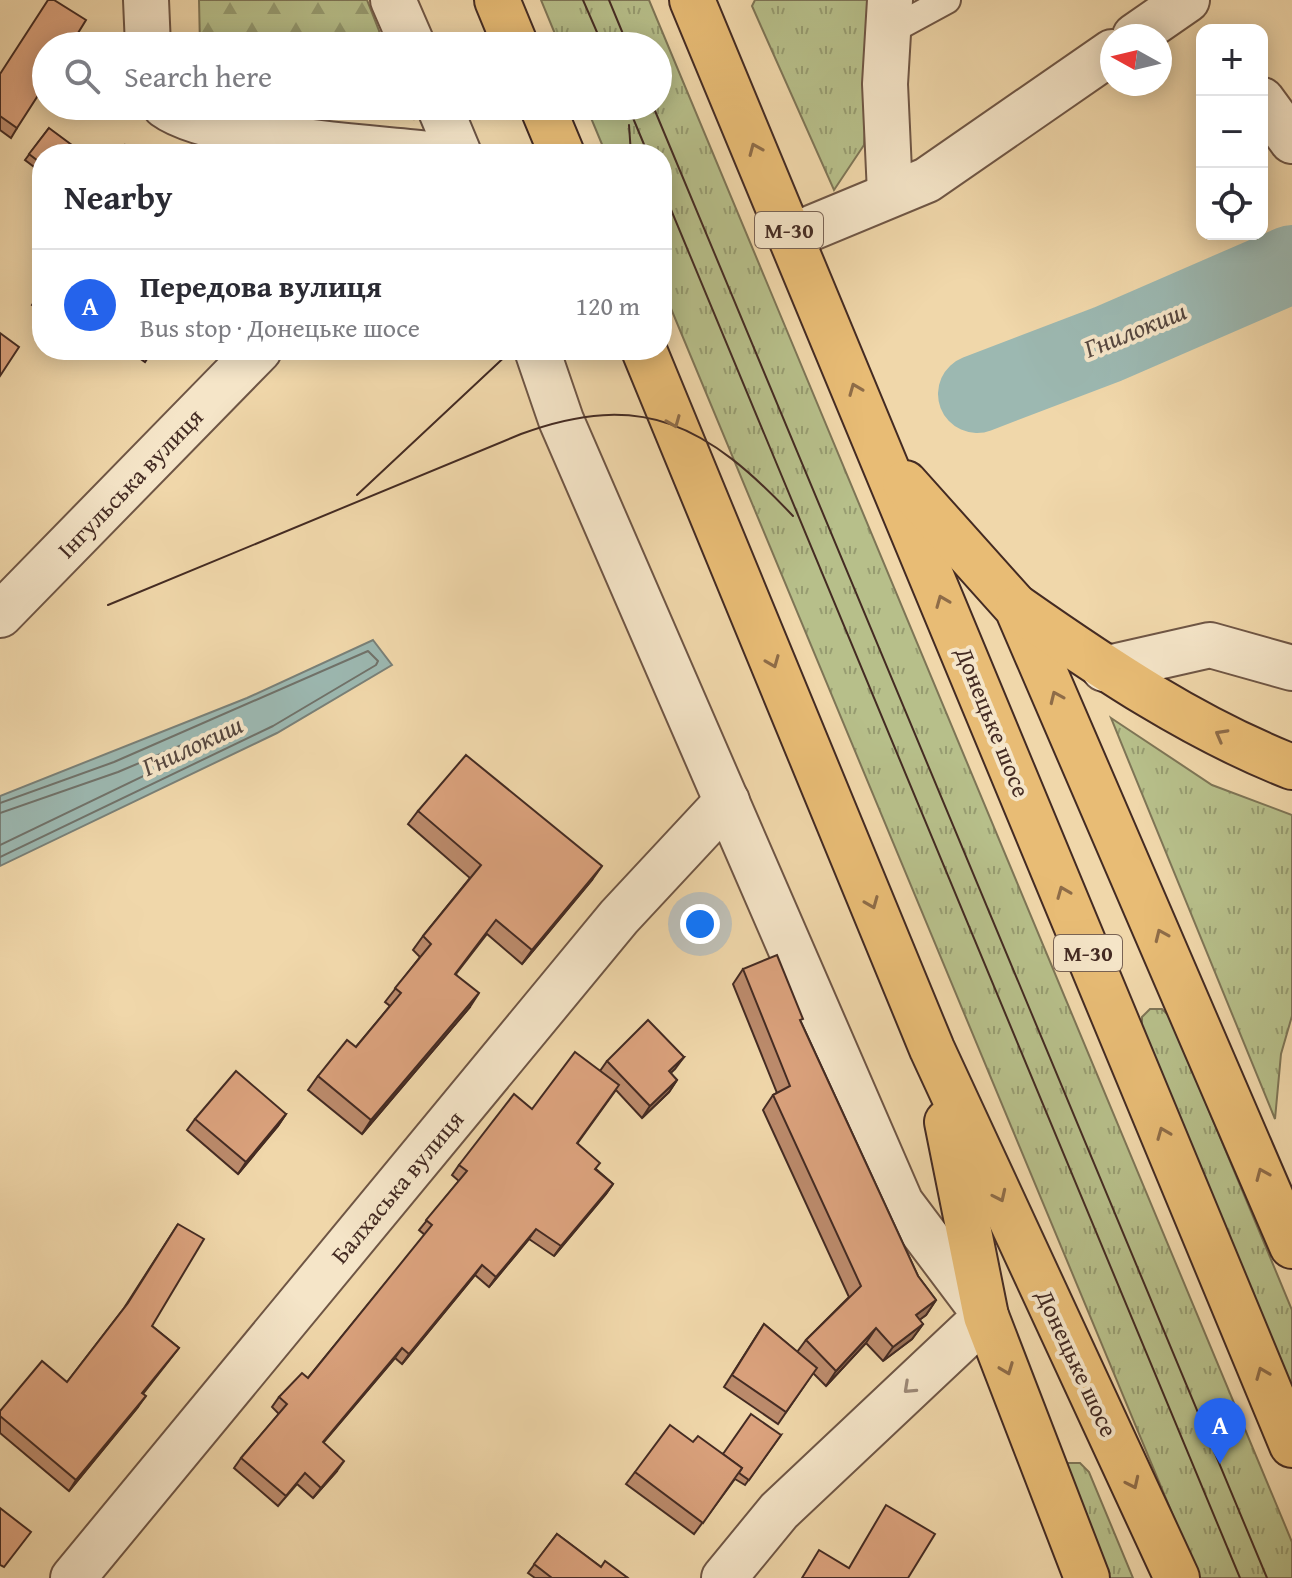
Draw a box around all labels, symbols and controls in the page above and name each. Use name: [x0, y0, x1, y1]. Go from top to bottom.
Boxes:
north arrow: [1100, 24, 1172, 96]
map controls: [1196, 24, 1268, 240]
button: +: [1196, 24, 1268, 96]
search box: [32, 32, 672, 120]
icon: search: [60, 54, 104, 98]
text: Search here: [124, 54, 272, 98]
button: −: [1196, 96, 1268, 168]
one-way arrow: [748, 142, 764, 157]
button: locate: [1196, 168, 1268, 240]
text: Nearby: [64, 172, 173, 221]
road number: М-30: [755, 212, 823, 248]
text: Передова вулиця: [140, 264, 382, 308]
text: A: [82, 286, 98, 325]
text: 120 m: [575, 286, 640, 325]
water label: Гнилокиш: [1077, 291, 1192, 368]
text: Bus stop · Донецьке шосе: [140, 308, 420, 347]
one-way arrow: [848, 382, 864, 397]
street label: Інгульська вулиця: [49, 400, 211, 566]
one-way arrow: [665, 414, 681, 428]
one-way arrow: [936, 594, 952, 609]
street label: Донецьке шосе: [947, 641, 1039, 802]
one-way arrow: [764, 654, 780, 669]
one-way arrow: [1050, 691, 1066, 705]
water label: Гнилокиш: [134, 704, 249, 786]
one-way arrow: [1215, 729, 1230, 745]
one-way arrow: [1057, 886, 1073, 901]
one-way arrow: [863, 895, 879, 909]
your location: [680, 904, 720, 944]
one-way arrow: [1154, 929, 1170, 943]
road number: М-30: [1054, 935, 1122, 971]
street label: Балхаська вулиця: [322, 1103, 472, 1271]
one-way arrow: [1156, 1127, 1172, 1141]
one-way arrow: [1255, 1168, 1271, 1182]
one-way arrow: [990, 1187, 1006, 1202]
street label: Донецьке шосе: [1027, 1283, 1126, 1443]
one-way arrow: [997, 1361, 1014, 1375]
one-way arrow: [1256, 1367, 1272, 1381]
one-way arrow: [904, 1379, 918, 1394]
pin: A: [1194, 1398, 1246, 1464]
one-way arrow: [1123, 1474, 1139, 1489]

